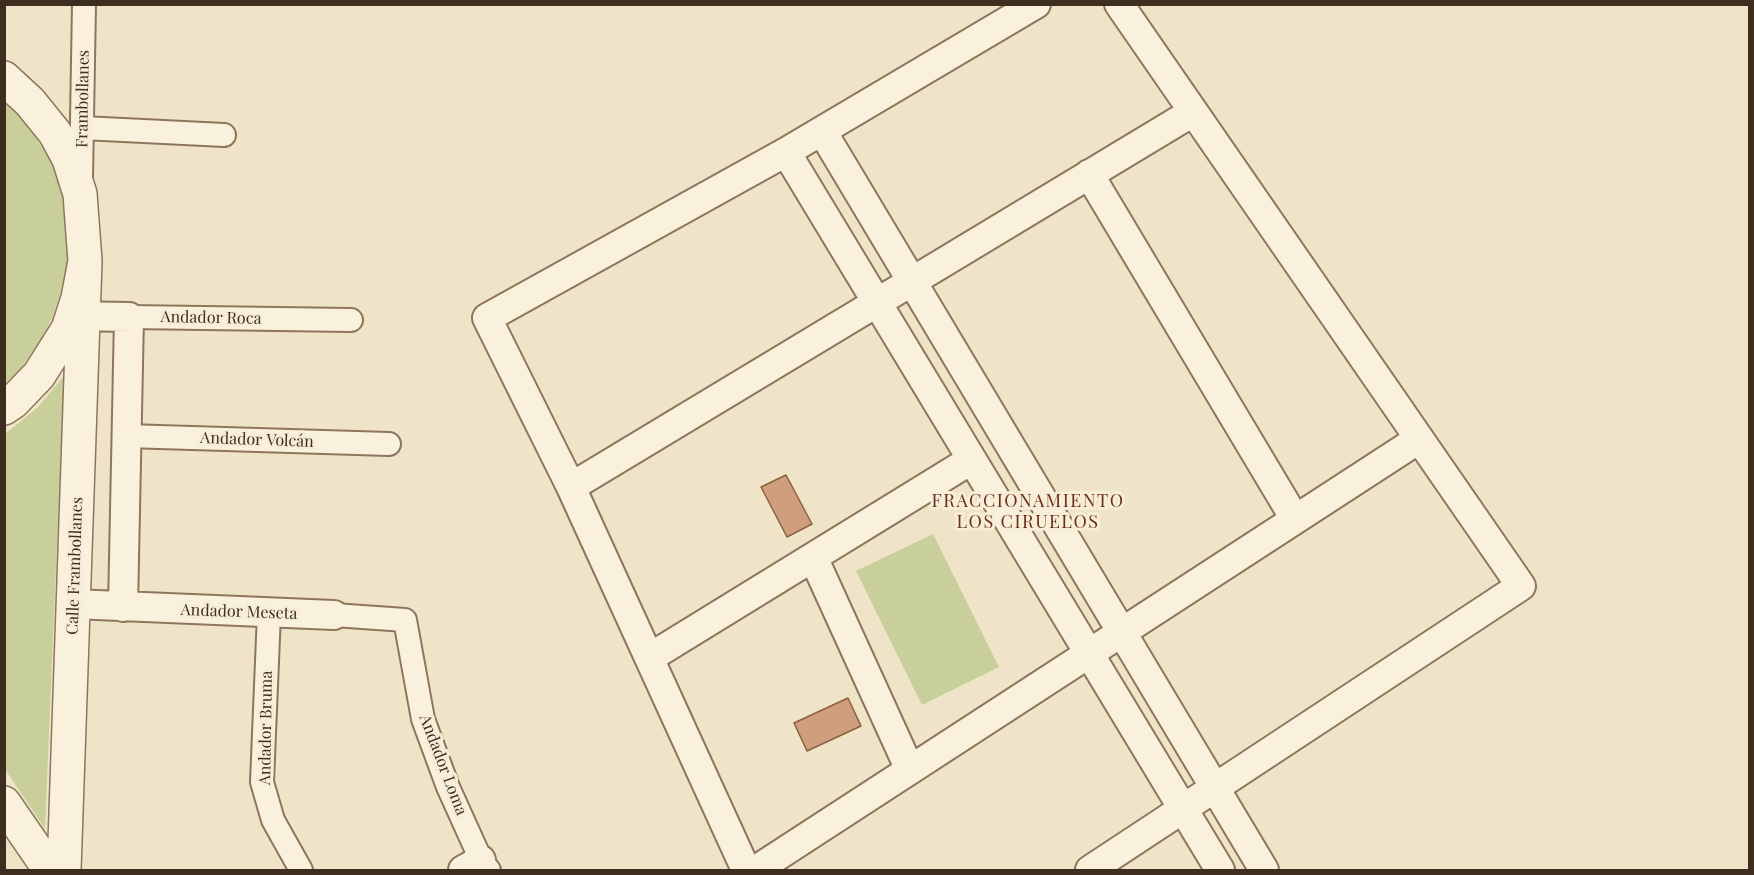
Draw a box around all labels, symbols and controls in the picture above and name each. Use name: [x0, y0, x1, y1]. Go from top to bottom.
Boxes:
street label: Frambollanes: [73, 50, 93, 148]
street label: Andador Roca: [160, 308, 262, 328]
street label: Andador Volcán: [200, 428, 314, 452]
district label: FRACCIONAMIENTO LOS CIRUELOS: [931, 490, 1125, 532]
street label: Calle Frambollanes: [63, 497, 87, 635]
street label: Andador Meseta: [180, 600, 298, 624]
street label: Andador Bruma: [255, 671, 277, 785]
street label: Andador Loma: [415, 712, 471, 818]

